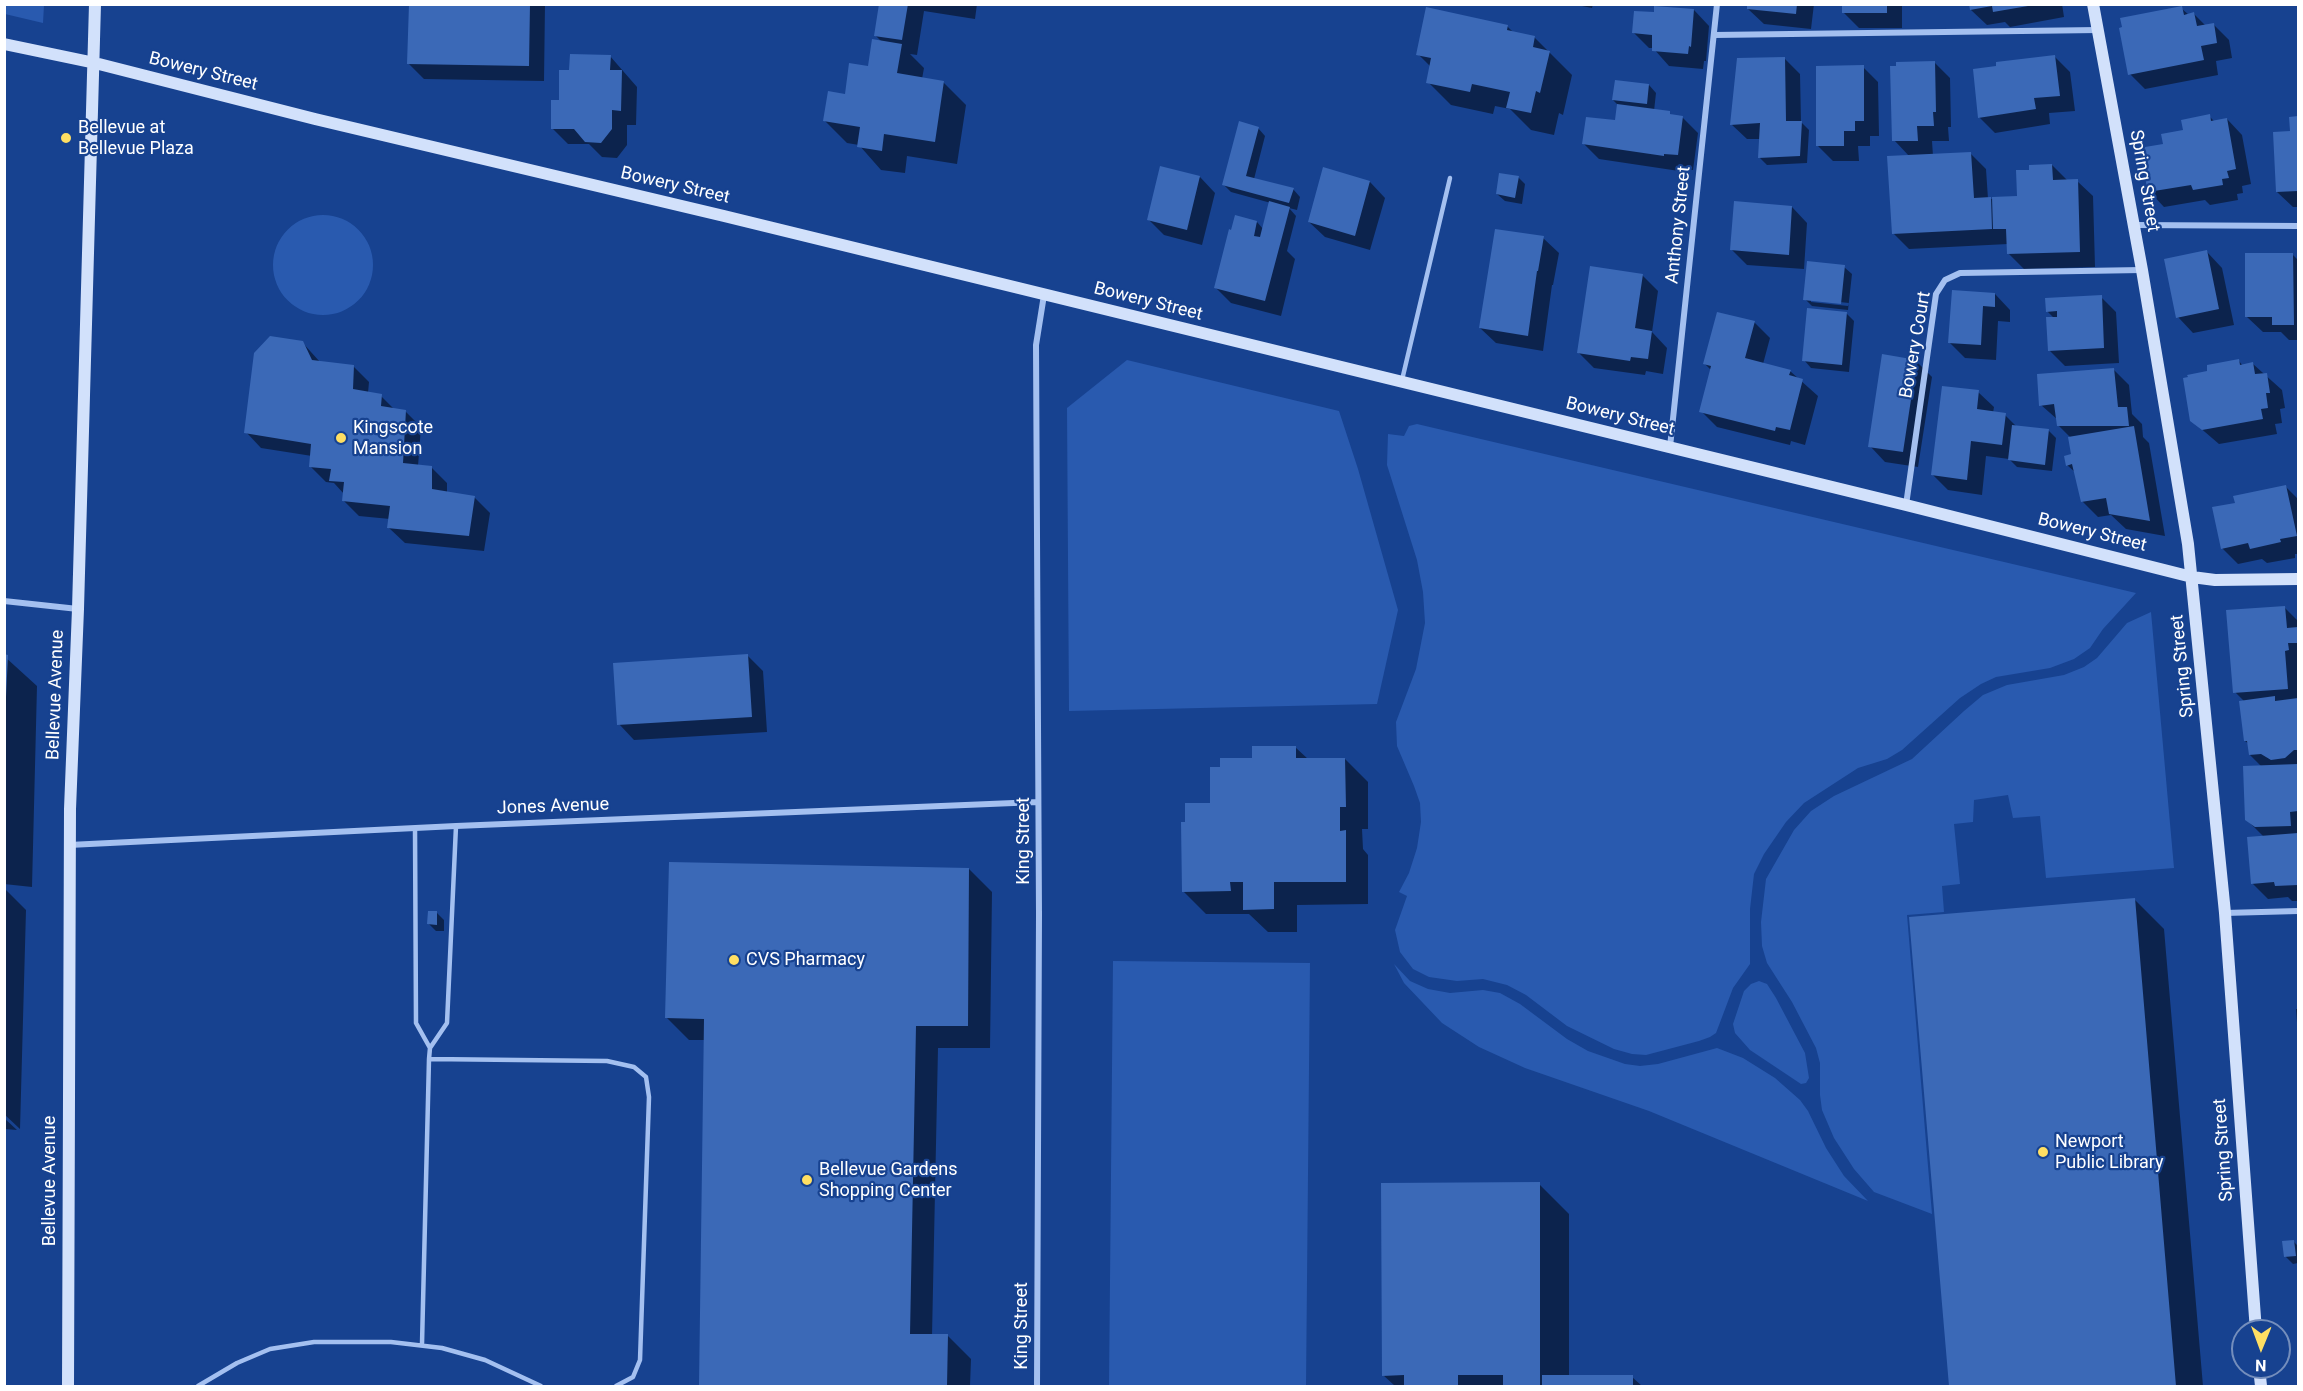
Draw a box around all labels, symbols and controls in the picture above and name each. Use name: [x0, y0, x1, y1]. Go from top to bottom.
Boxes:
street label: Bowery Street: [146, 48, 260, 96]
place label: Bellevue at Bellevue Plaza: [78, 117, 194, 160]
street label: Spring Street: [2124, 128, 2164, 234]
marker: Bellevue at Bellevue Plaza: [59, 131, 73, 145]
street label: Bowery Street: [618, 163, 732, 209]
street label: Anthony Street: [1662, 165, 1696, 285]
street label: Bowery Street: [1091, 278, 1205, 326]
street label: Bowery Court: [1896, 290, 1936, 400]
street label: Bowery Street: [1563, 393, 1677, 441]
place label: Kingscote Mansion: [353, 417, 433, 460]
marker: Kingscote Mansion: [334, 431, 348, 445]
street label: Bowery Street: [2035, 509, 2149, 557]
street label: Spring Street: [2167, 614, 2199, 718]
street label: Bellevue Avenue: [43, 629, 69, 761]
street label: Jones Avenue: [497, 794, 609, 820]
street label: King Street: [1013, 797, 1035, 885]
place label: CVS Pharmacy: [746, 949, 865, 971]
marker: CVS Pharmacy: [727, 953, 741, 967]
street label: Spring Street: [2210, 1098, 2238, 1202]
street label: Bellevue Avenue: [39, 1116, 61, 1246]
place label: Newport Public Library: [2055, 1131, 2164, 1174]
marker: Newport Public Library: [2036, 1145, 2050, 1159]
place label: Bellevue Gardens Shopping Center: [819, 1159, 958, 1202]
marker: Bellevue Gardens Shopping Center: [800, 1173, 814, 1187]
street label: King Street: [1011, 1282, 1033, 1370]
north arrow: [2231, 1319, 2291, 1379]
text: N: [2255, 1356, 2267, 1375]

